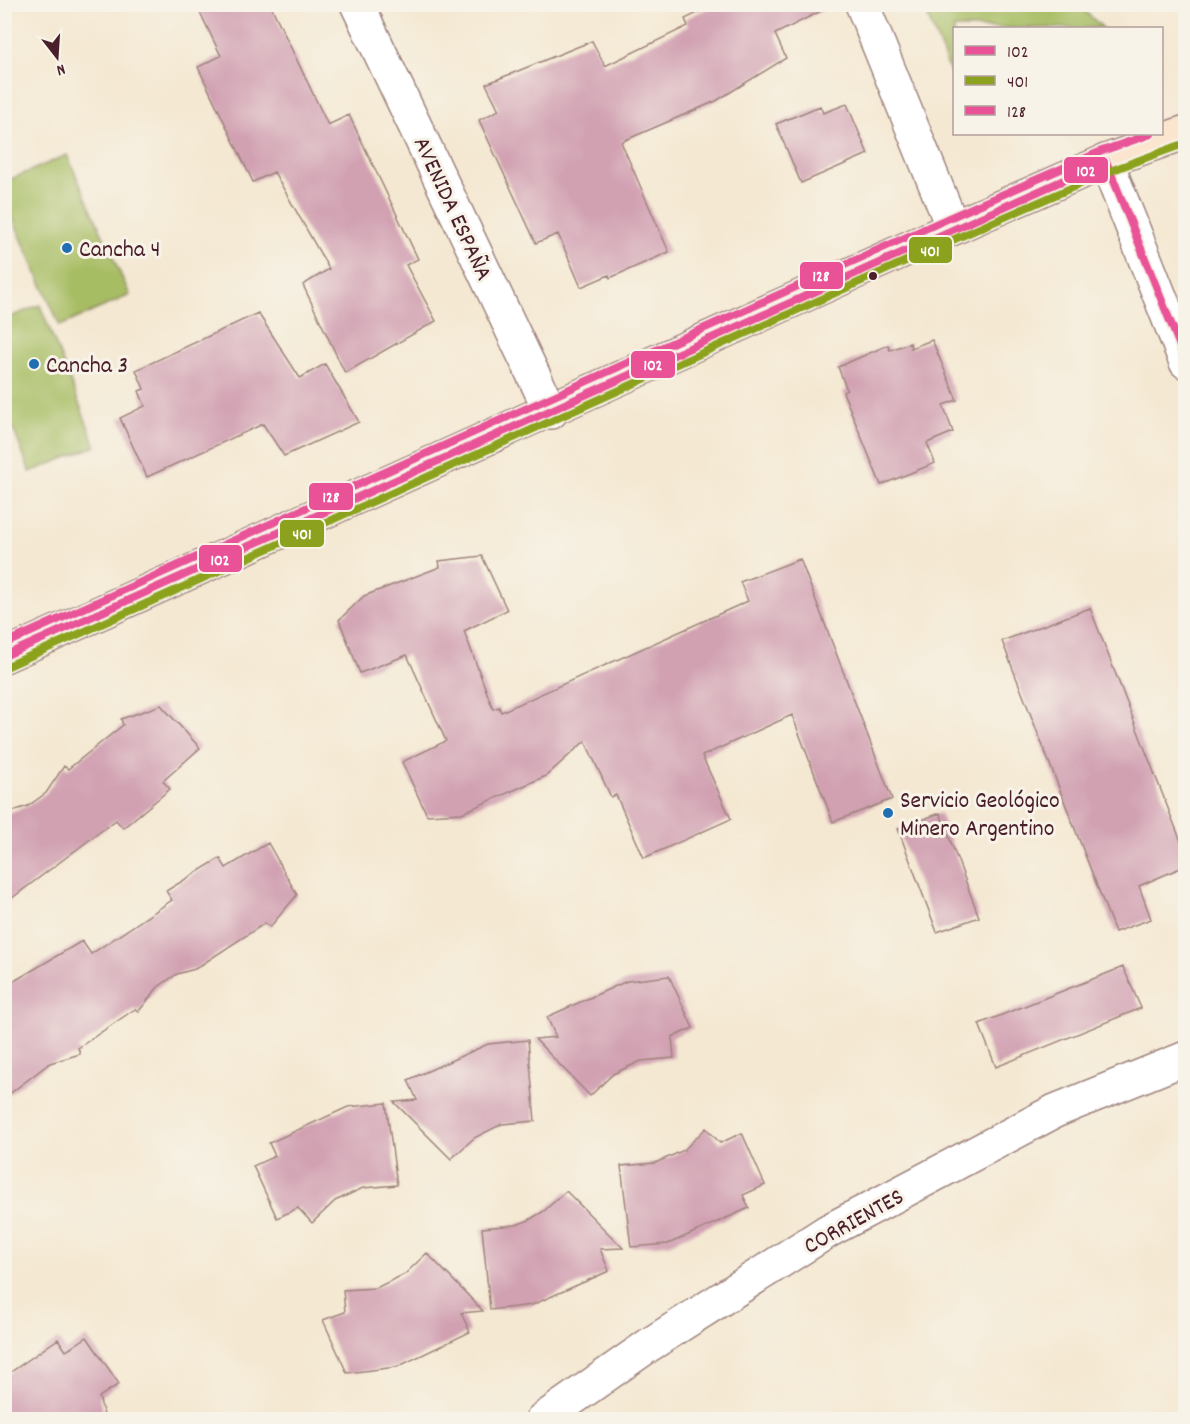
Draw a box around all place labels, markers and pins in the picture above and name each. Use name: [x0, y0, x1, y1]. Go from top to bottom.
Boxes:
place label: Cancha 4: [79, 234, 161, 268]
marker: Cancha 4: [60, 241, 74, 255]
unlabelled marker: [867, 270, 879, 282]
place label: Cancha 3: [46, 350, 128, 384]
marker: Cancha 3: [27, 357, 41, 371]
place label: Servicio Geológico Minero Argentino: [900, 785, 1060, 847]
marker: Servicio Geológico Minero Argentino: [881, 806, 895, 820]

